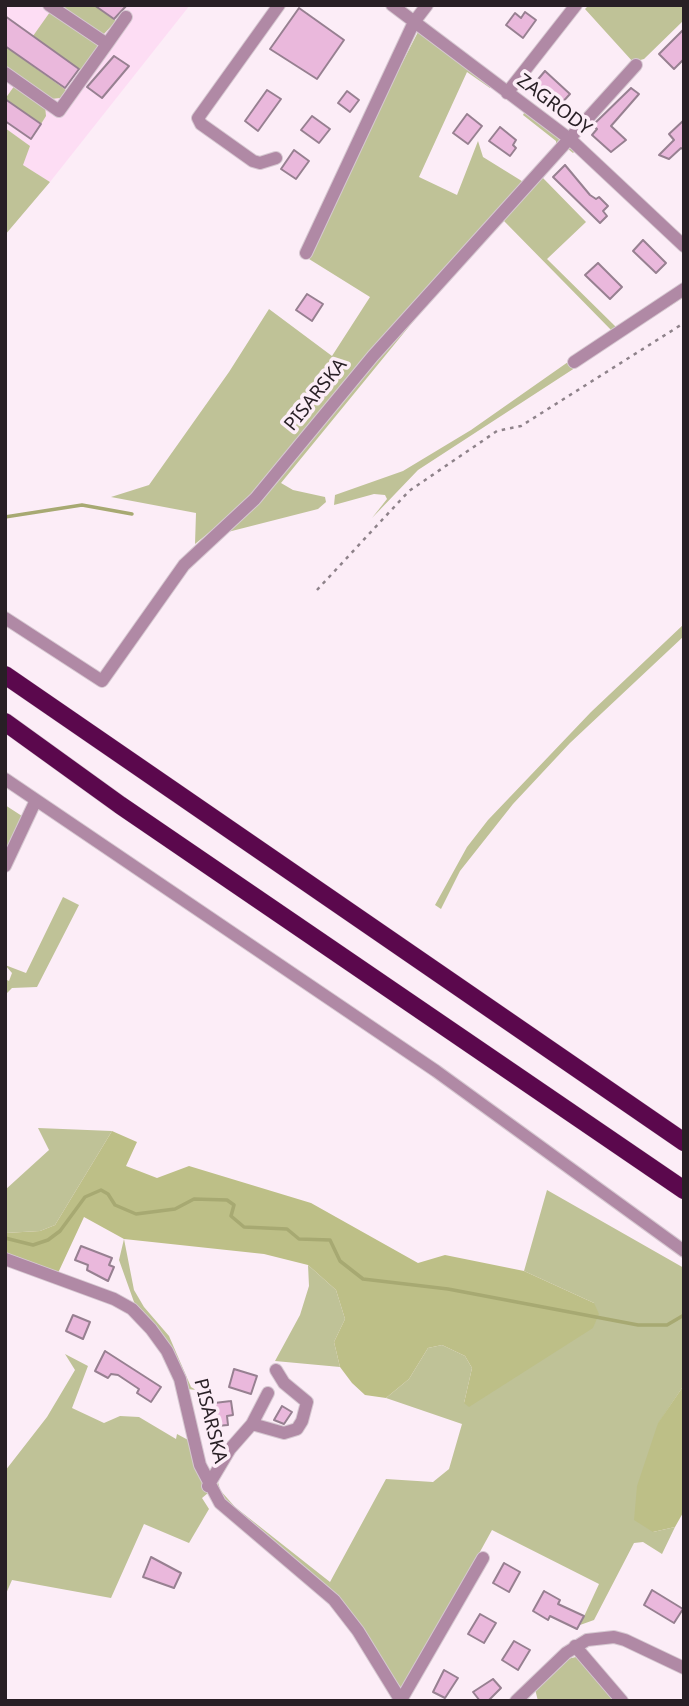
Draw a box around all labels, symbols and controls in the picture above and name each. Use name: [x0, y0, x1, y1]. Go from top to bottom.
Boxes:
street label: ZAGRODY: [512, 70, 596, 140]
street label: PISARSKA: [280, 354, 352, 436]
street label: PISARSKA: [188, 1376, 232, 1466]

